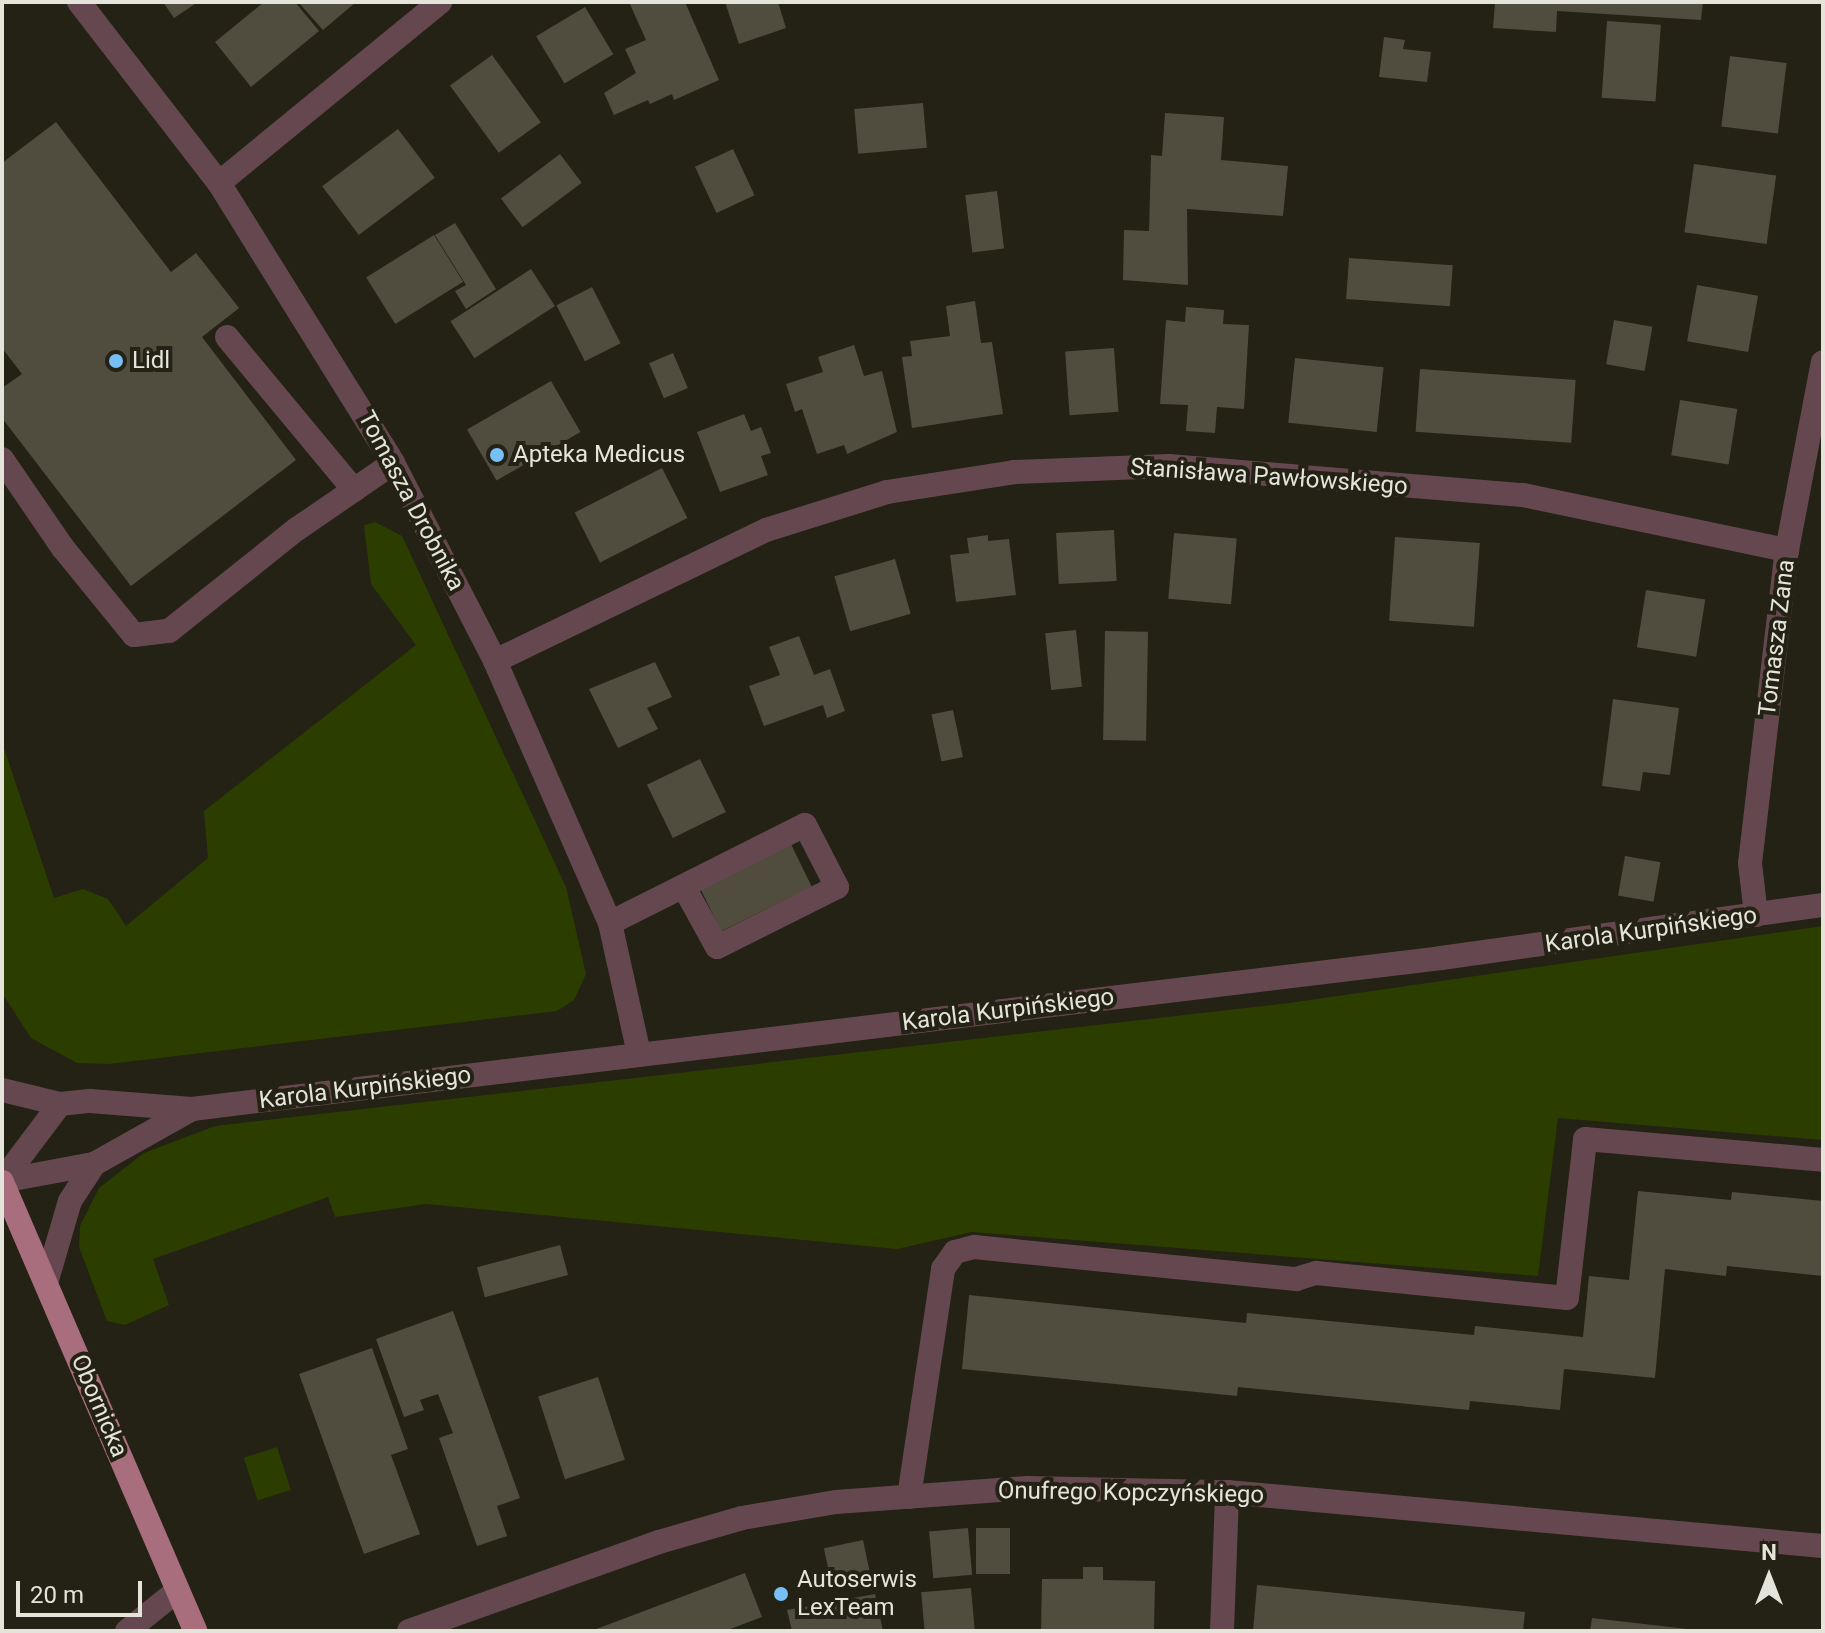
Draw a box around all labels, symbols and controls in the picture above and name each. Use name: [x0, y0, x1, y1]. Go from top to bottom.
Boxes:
place label: Lidl: [132, 347, 170, 375]
marker: Lidl: [107, 352, 125, 370]
street label: Tomasza Drobnika: [351, 406, 471, 596]
place label: Apteka Medicus: [513, 441, 685, 469]
marker: Apteka Medicus: [488, 446, 506, 464]
street label: Stanisława Pawłowskiego: [1129, 453, 1409, 501]
street label: Tomasza Zana: [1753, 558, 1801, 718]
street label: Karola Kurpińskiego: [1543, 901, 1759, 959]
street label: Karola Kurpińskiego: [900, 983, 1116, 1037]
street label: Karola Kurpińskiego: [257, 1061, 473, 1115]
street label: Obornicka: [65, 1350, 133, 1462]
street label: Onufrego Kopczyńskiego: [998, 1476, 1264, 1510]
north arrow: [1729, 1537, 1809, 1617]
text: N: [1761, 1540, 1777, 1565]
scale bar: [20, 1565, 146, 1615]
place label: Autoserwis LexTeam: [797, 1566, 917, 1622]
text: 20 m: [30, 1581, 84, 1609]
marker: Autoserwis LexTeam: [772, 1585, 790, 1603]

